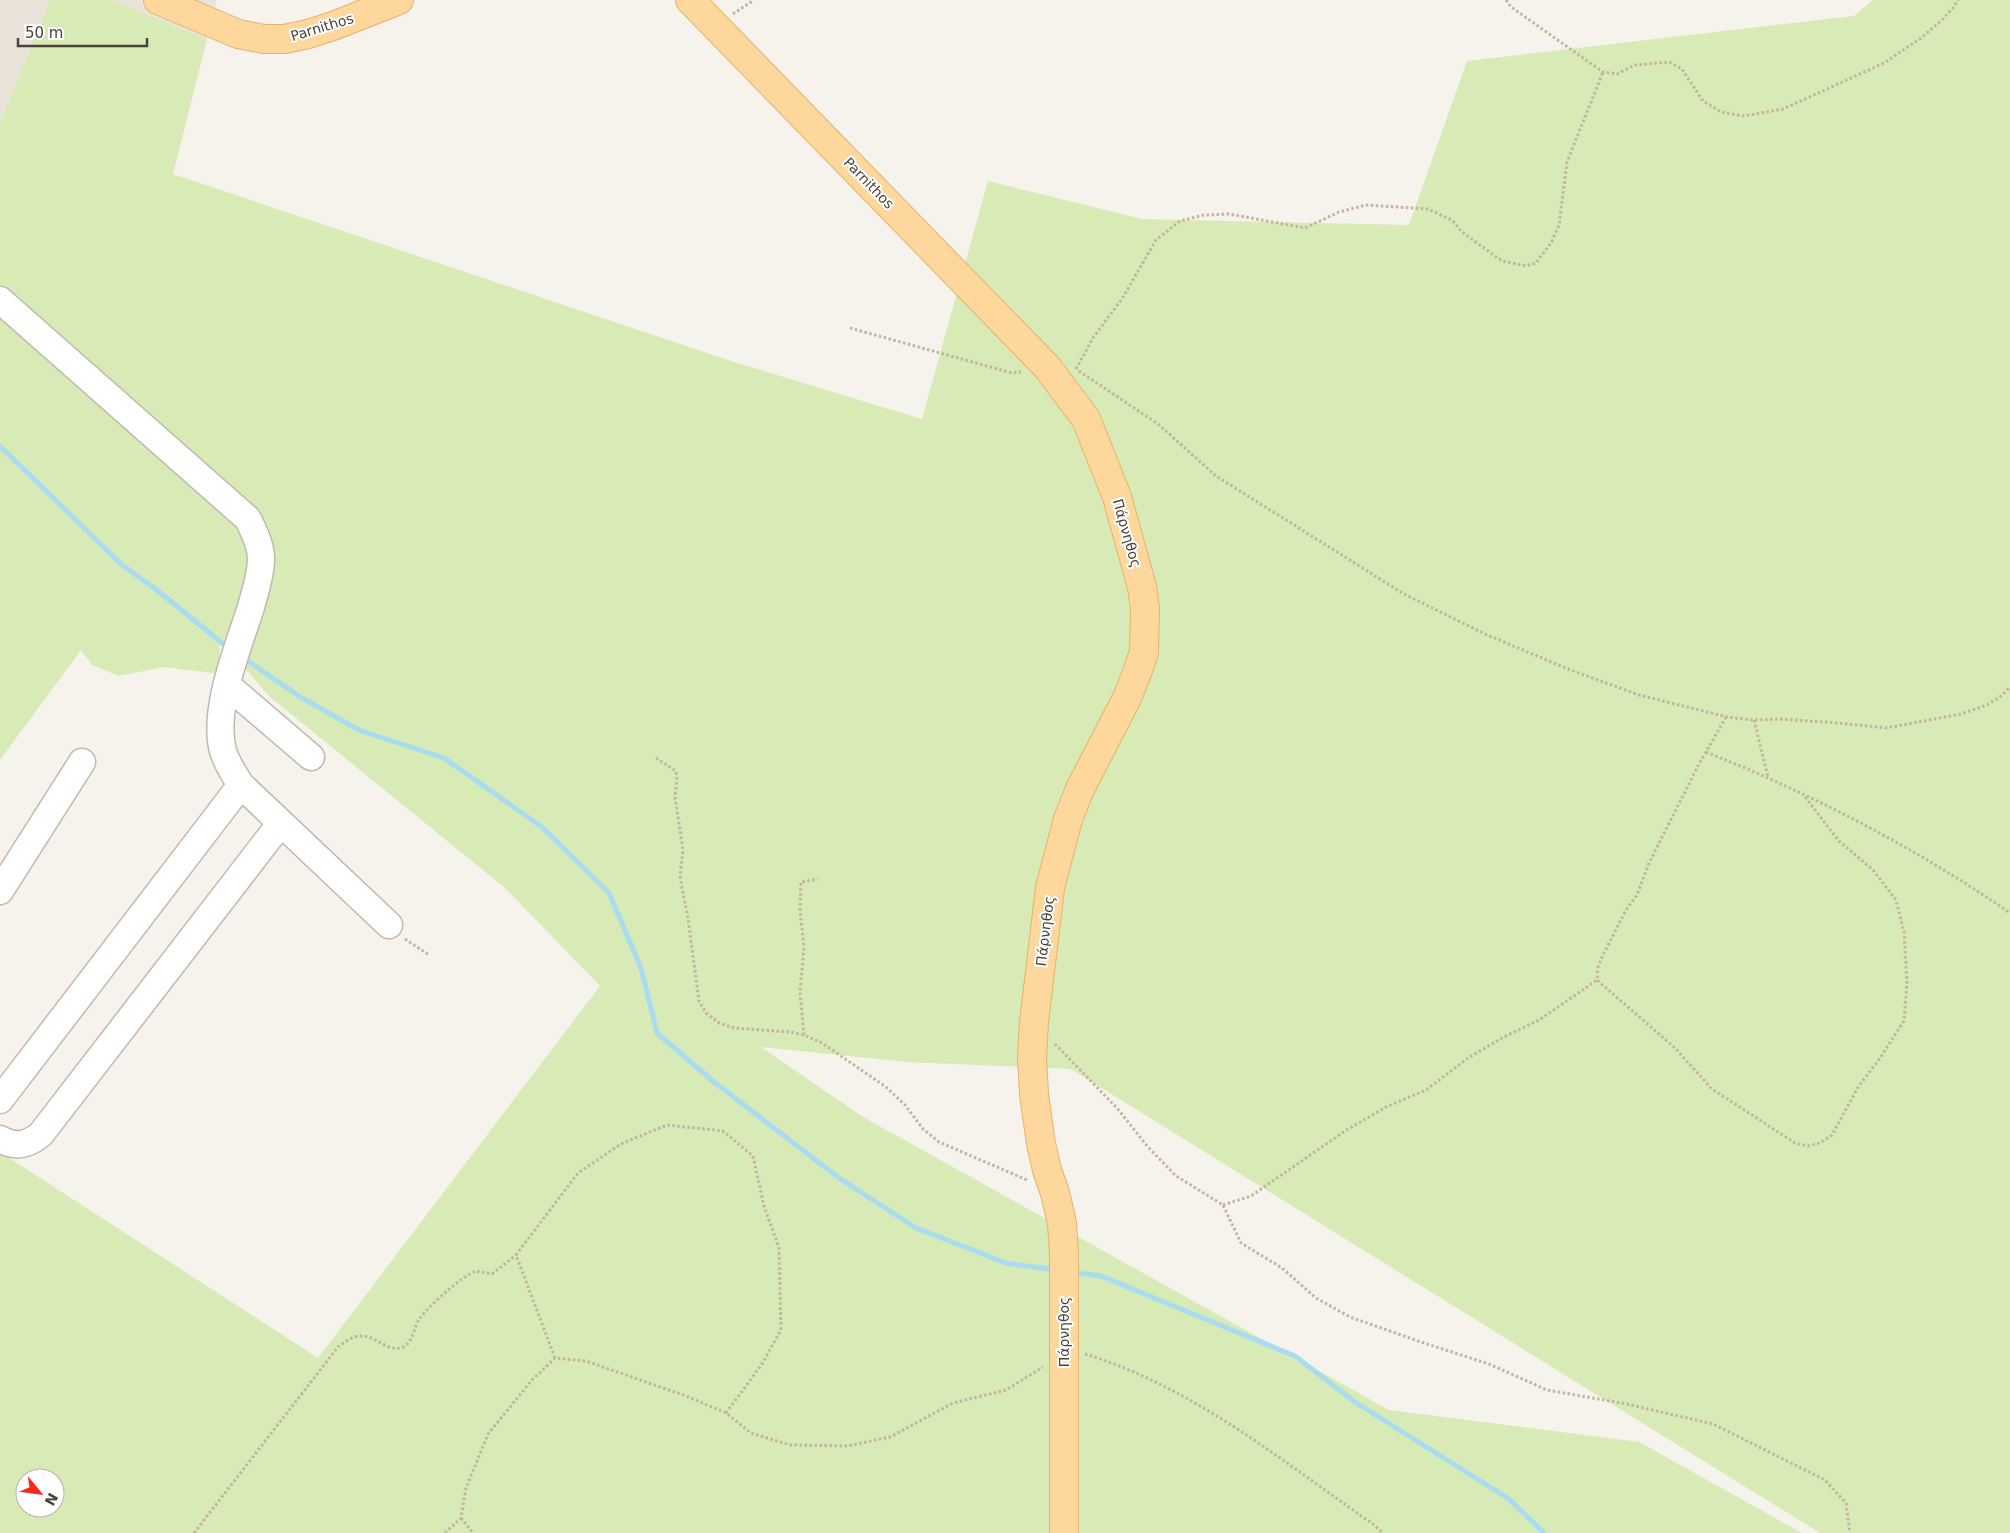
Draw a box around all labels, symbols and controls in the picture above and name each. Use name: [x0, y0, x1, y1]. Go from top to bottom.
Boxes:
street label: Parnithos: [289, 10, 355, 44]
scale bar: [18, 15, 146, 47]
text: 50 m: [25, 24, 63, 42]
street label: Parnithos: [841, 154, 897, 212]
street label: Πάρνηθος: [1110, 497, 1144, 569]
street label: Πάρνηθος: [1033, 895, 1057, 967]
street label: Πάρνηθος: [1056, 1297, 1072, 1367]
north arrow: [15, 1468, 65, 1518]
text: N: [42, 1490, 61, 1508]

